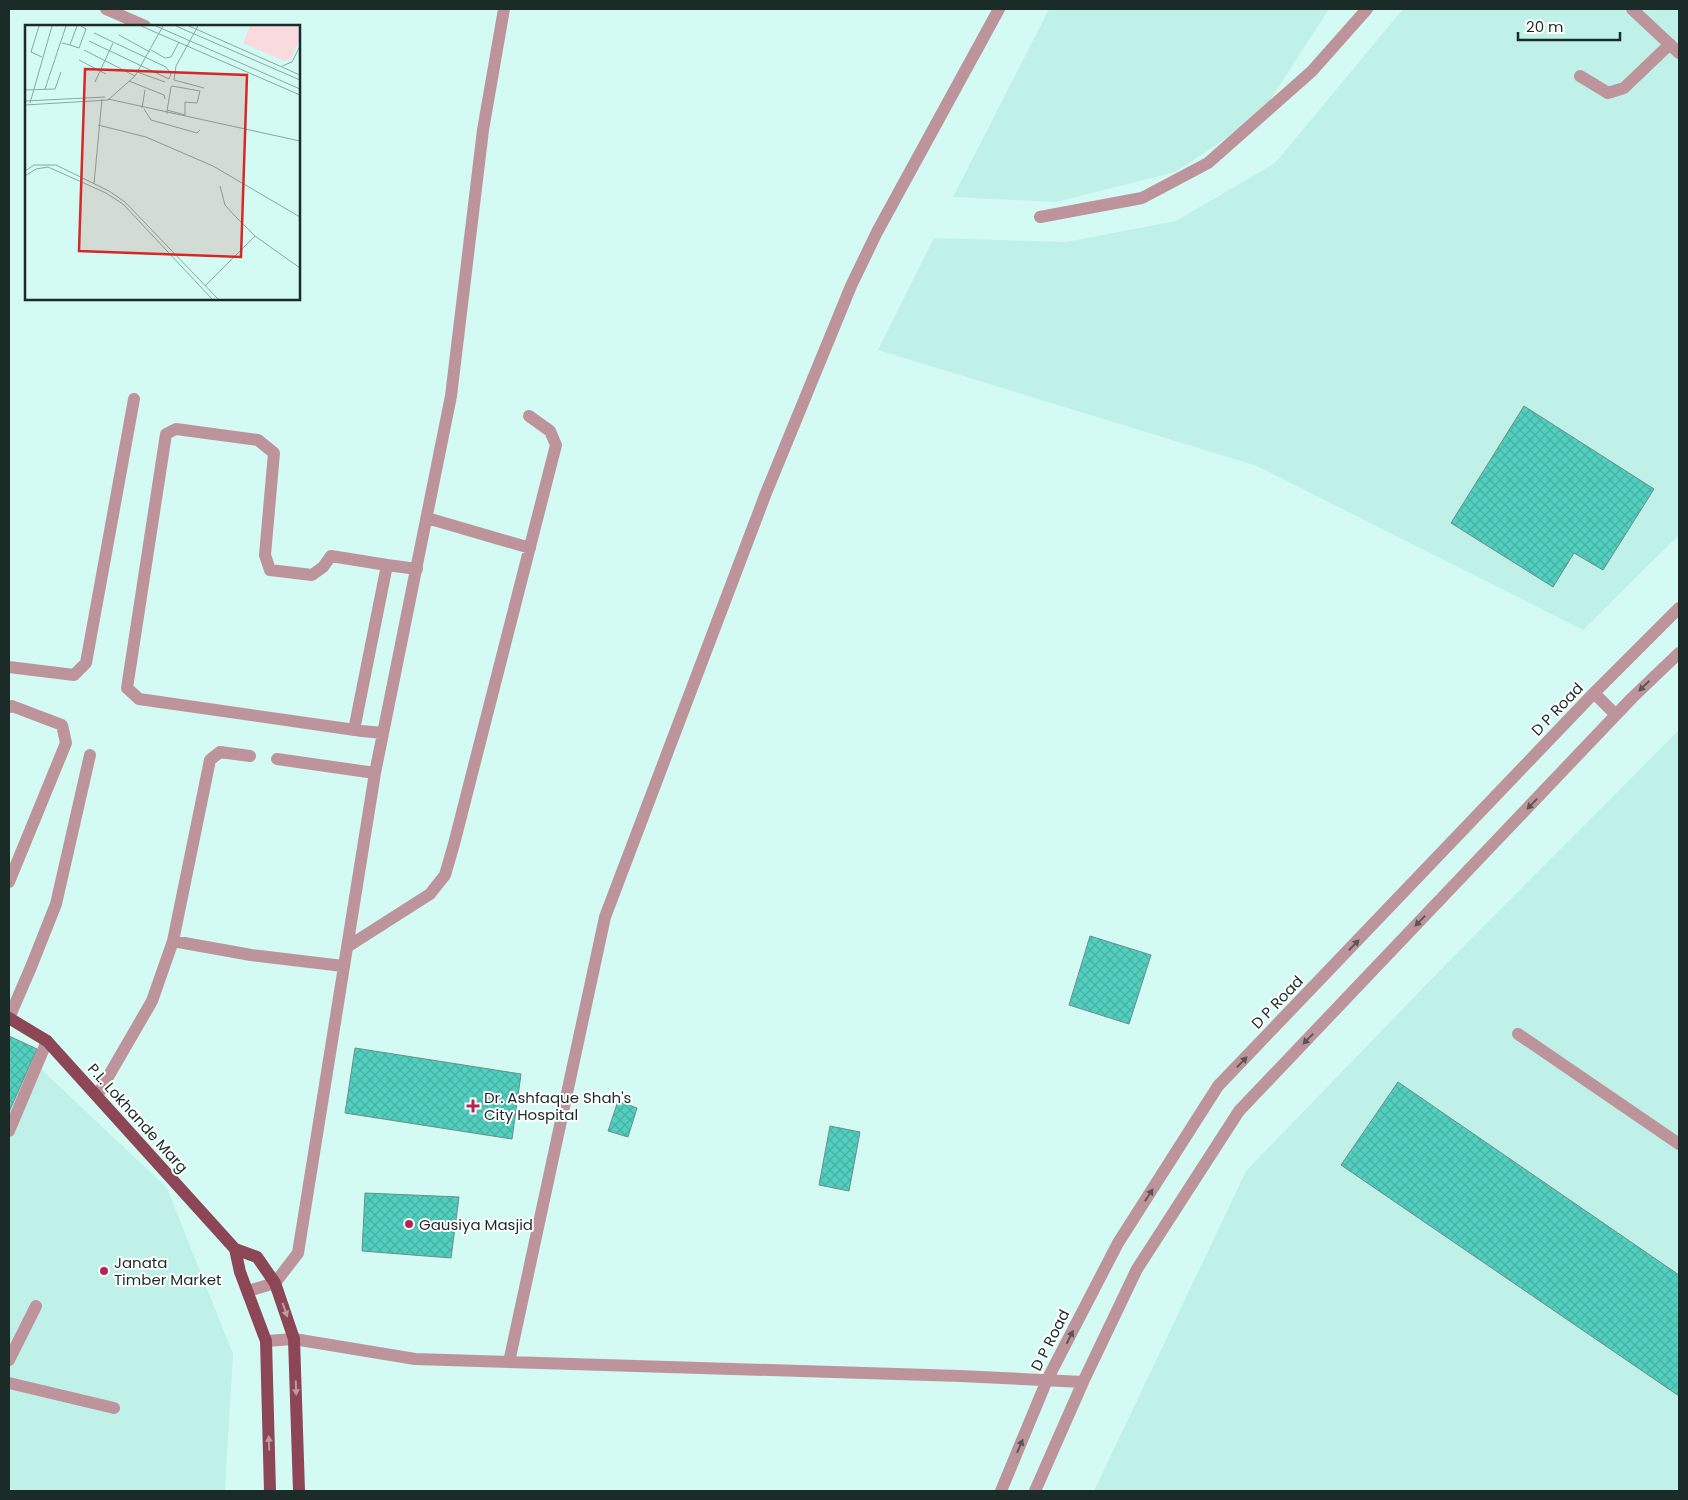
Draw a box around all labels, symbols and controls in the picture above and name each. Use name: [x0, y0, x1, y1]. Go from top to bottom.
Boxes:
scale bar: [1518, 10, 1620, 42]
text: 20 m: [1526, 16, 1564, 37]
inset map: [25, 25, 300, 300]
street label: D P Road: [1526, 678, 1588, 740]
one-way arrow: [1638, 680, 1650, 692]
one-way arrow: [1526, 797, 1538, 809]
one-way arrow: [1414, 915, 1426, 927]
one-way arrow: [1348, 939, 1360, 951]
street label: D P Road: [1246, 971, 1308, 1033]
one-way arrow: [1302, 1033, 1314, 1045]
one-way arrow: [1235, 1057, 1247, 1069]
street label: P.L. Lokhande Marg: [83, 1059, 193, 1177]
place label: Dr. Ashfaque Shah's City Hospital: [484, 1087, 632, 1125]
marker: Dr. Ashfaque Shah's City Hospital: [466, 1099, 480, 1113]
one-way arrow: [1144, 1188, 1153, 1202]
place label: Gausiya Masjid: [419, 1214, 533, 1235]
marker: Gausiya Masjid: [403, 1218, 415, 1230]
place label: Janata Timber Market: [114, 1252, 221, 1290]
marker: Janata Timber Market: [98, 1265, 110, 1277]
one-way arrow: [281, 1303, 289, 1318]
street label: D P Road: [1026, 1306, 1074, 1374]
one-way arrow: [1066, 1330, 1074, 1344]
one-way arrow: [292, 1380, 300, 1396]
one-way arrow: [264, 1434, 272, 1450]
one-way arrow: [1016, 1439, 1024, 1453]

